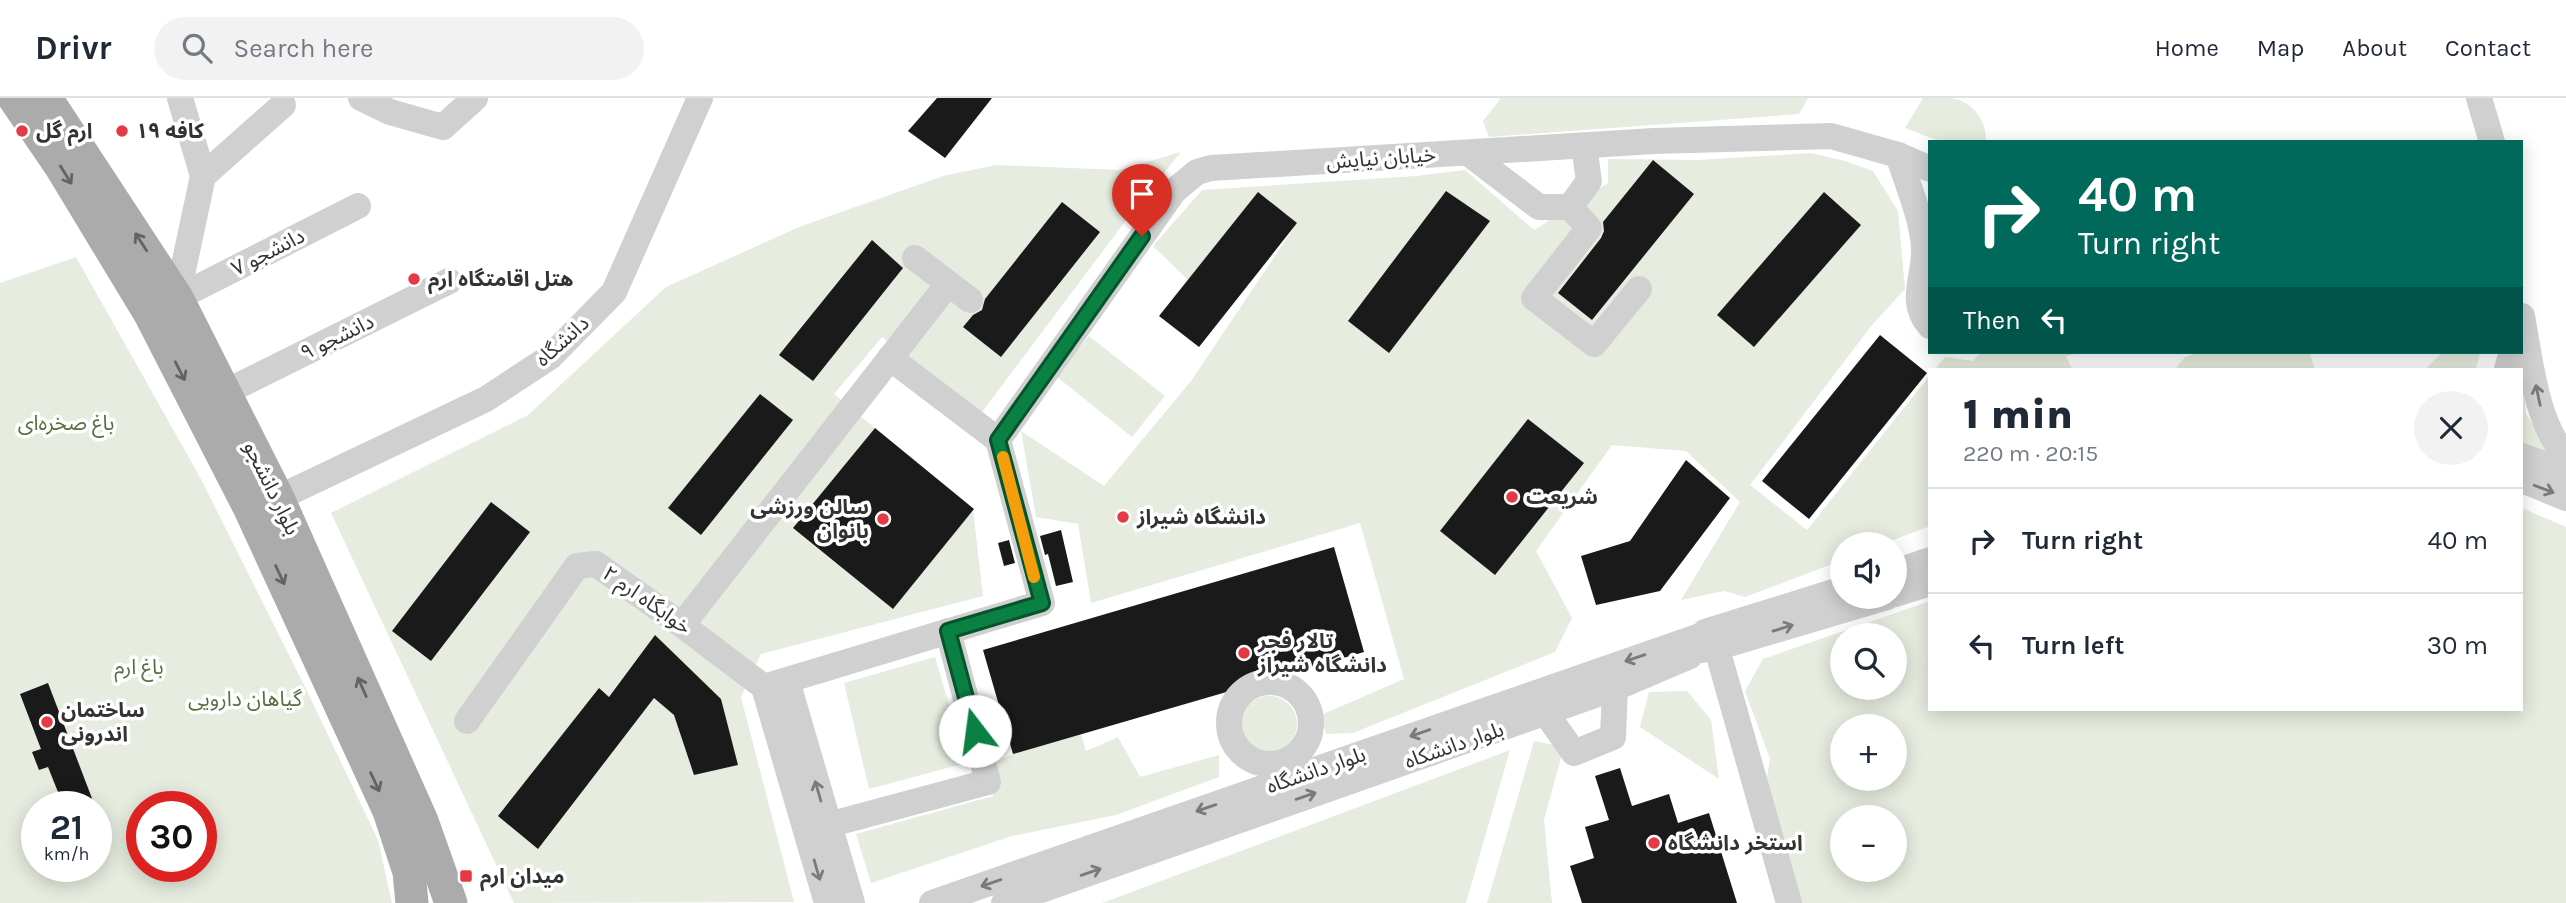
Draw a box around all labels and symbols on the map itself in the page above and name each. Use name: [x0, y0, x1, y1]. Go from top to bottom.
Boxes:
place label: ارم گل: [36, 119, 92, 147]
place label: کافه ۱۹: [136, 119, 204, 143]
marker: ارم گل: [14, 123, 30, 139]
marker: کافه ۱۹: [114, 123, 130, 139]
street label: خیابان نیایش: [1325, 142, 1437, 174]
one-way arrow: [59, 164, 73, 184]
pin: [1112, 164, 1172, 236]
street label: ۷ دانشجو: [227, 223, 309, 281]
one-way arrow: [134, 233, 148, 253]
place label: هتل اقامتگاه ارم: [428, 267, 573, 295]
marker: هتل اقامتگاه ارم: [406, 271, 422, 287]
street label: ۹ دانشجو: [296, 309, 378, 365]
street label: دانشگاه: [530, 311, 594, 371]
one-way arrow: [173, 361, 187, 381]
one-way arrow: [2531, 384, 2545, 407]
park label: باغ صخره‌ای: [18, 411, 114, 438]
street label: بلوار دانشجو: [239, 437, 305, 539]
one-way arrow: [2532, 483, 2554, 496]
place label: شریعت: [1526, 485, 1598, 509]
marker: شریعت: [1504, 489, 1520, 505]
place label: سالن ورزشی بانوان: [750, 495, 869, 543]
place label: دانشگاه شیراز: [1136, 505, 1266, 529]
marker: دانشگاه شیراز: [1115, 509, 1131, 525]
marker: سالن ورزشی بانوان: [875, 511, 891, 527]
street label: خوابگاه ارم ۲: [596, 561, 696, 642]
one-way arrow: [275, 565, 288, 586]
one-way arrow: [1771, 621, 1793, 634]
place label: تالار فجر دانشگاه شیراز: [1257, 629, 1387, 677]
marker: تالار فجر دانشگاه شیراز: [1236, 645, 1252, 661]
one-way arrow: [1625, 653, 1647, 665]
park label: باغ ارم: [114, 655, 164, 683]
one-way arrow: [355, 677, 368, 698]
park label: گیاهان دارویی: [188, 687, 302, 711]
position arrow: [938, 694, 1012, 768]
place label: ساختمان اندرونی: [61, 698, 145, 746]
marker: ساختمان اندرونی: [39, 714, 55, 730]
street label: بلوار دانشکاه: [1401, 717, 1507, 773]
one-way arrow: [1410, 728, 1432, 740]
street label: بلوار دانشگاه: [1263, 742, 1369, 798]
one-way arrow: [369, 771, 383, 792]
one-way arrow: [811, 780, 824, 802]
one-way arrow: [1294, 789, 1316, 801]
speed limit sign: 30: [126, 791, 217, 882]
one-way arrow: [1195, 803, 1217, 815]
place label: استخر دانشگاه: [1668, 831, 1803, 855]
marker: استخر دانشگاه: [1646, 835, 1662, 851]
one-way arrow: [811, 859, 824, 881]
place label: میدان ارم: [480, 864, 564, 892]
one-way arrow: [1080, 865, 1102, 877]
marker: میدان ارم: [458, 868, 474, 884]
one-way arrow: [980, 878, 1002, 890]

